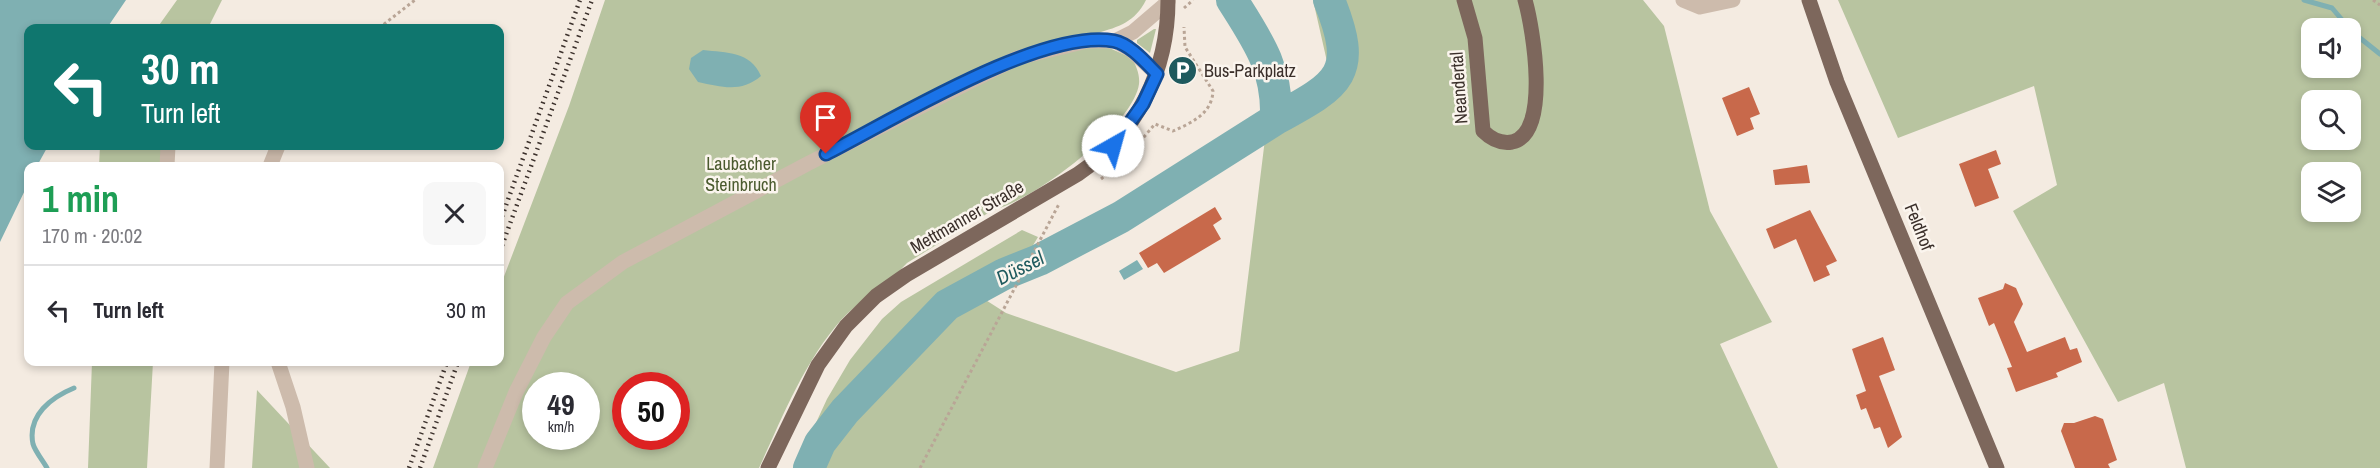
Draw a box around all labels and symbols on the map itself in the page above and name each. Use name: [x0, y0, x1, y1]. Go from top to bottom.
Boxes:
street label: Neandertal: [1444, 51, 1473, 125]
parking icon: Bus-Parkplatz: [1167, 55, 1199, 87]
place label: Bus-Parkplatz: [1204, 58, 1296, 83]
pin: [800, 92, 851, 154]
position arrow: [1081, 114, 1145, 178]
park label: Laubacher Steinbruch: [705, 151, 777, 197]
street label: Mettmanner Straße: [905, 174, 1028, 259]
street label: Feldhof: [1899, 200, 1940, 255]
water label: Düssel: [991, 244, 1049, 291]
speed limit sign: 50: [612, 372, 690, 450]

